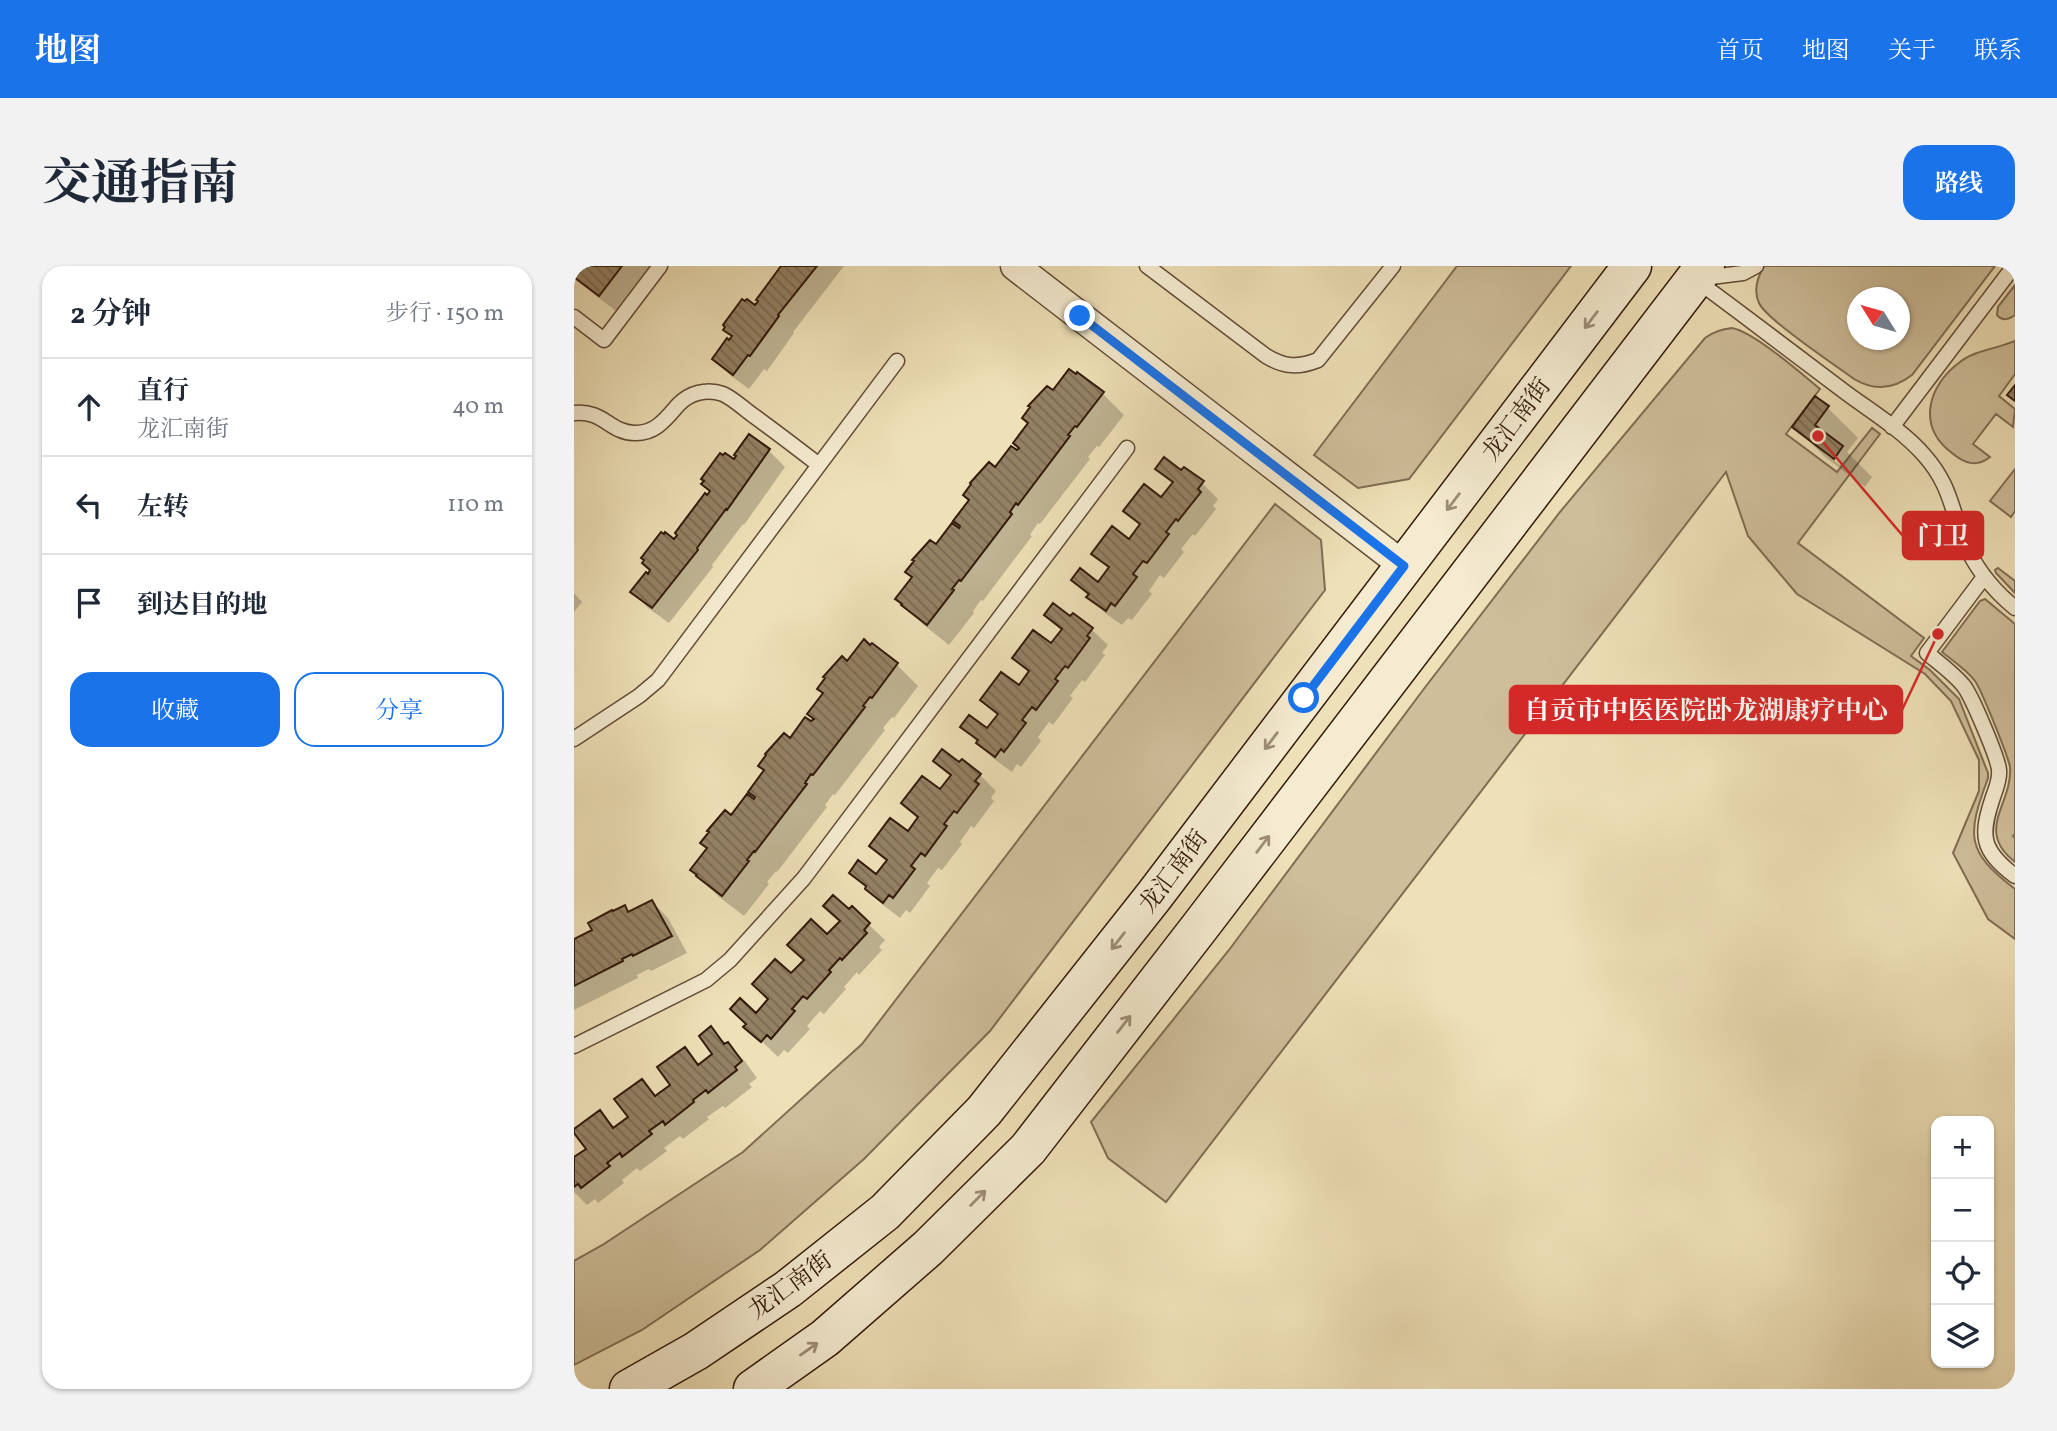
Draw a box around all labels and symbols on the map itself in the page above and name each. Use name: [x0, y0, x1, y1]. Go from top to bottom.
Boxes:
north arrow: [1847, 287, 1910, 350]
route end: [1064, 300, 1095, 331]
one-way arrow: [1583, 311, 1598, 329]
street label: 龙汇南街: [1475, 372, 1560, 469]
one-way arrow: [1446, 492, 1461, 510]
callout: 门卫: [1903, 512, 1983, 559]
text: 门卫: [1917, 520, 1969, 556]
route start: [1288, 682, 1319, 713]
callout: 自贡市中医医院卧龙湖康疗中心: [1510, 686, 1902, 733]
text: 自贡市中医医院卧龙湖康疗中心: [1524, 694, 1888, 730]
one-way arrow: [1264, 731, 1279, 750]
street label: 龙汇南街: [1132, 824, 1217, 921]
one-way arrow: [1256, 835, 1271, 854]
one-way arrow: [1110, 932, 1126, 950]
one-way arrow: [1117, 1016, 1132, 1034]
one-way arrow: [970, 1190, 987, 1207]
street label: 龙汇南街: [742, 1245, 840, 1329]
one-way arrow: [799, 1342, 818, 1357]

